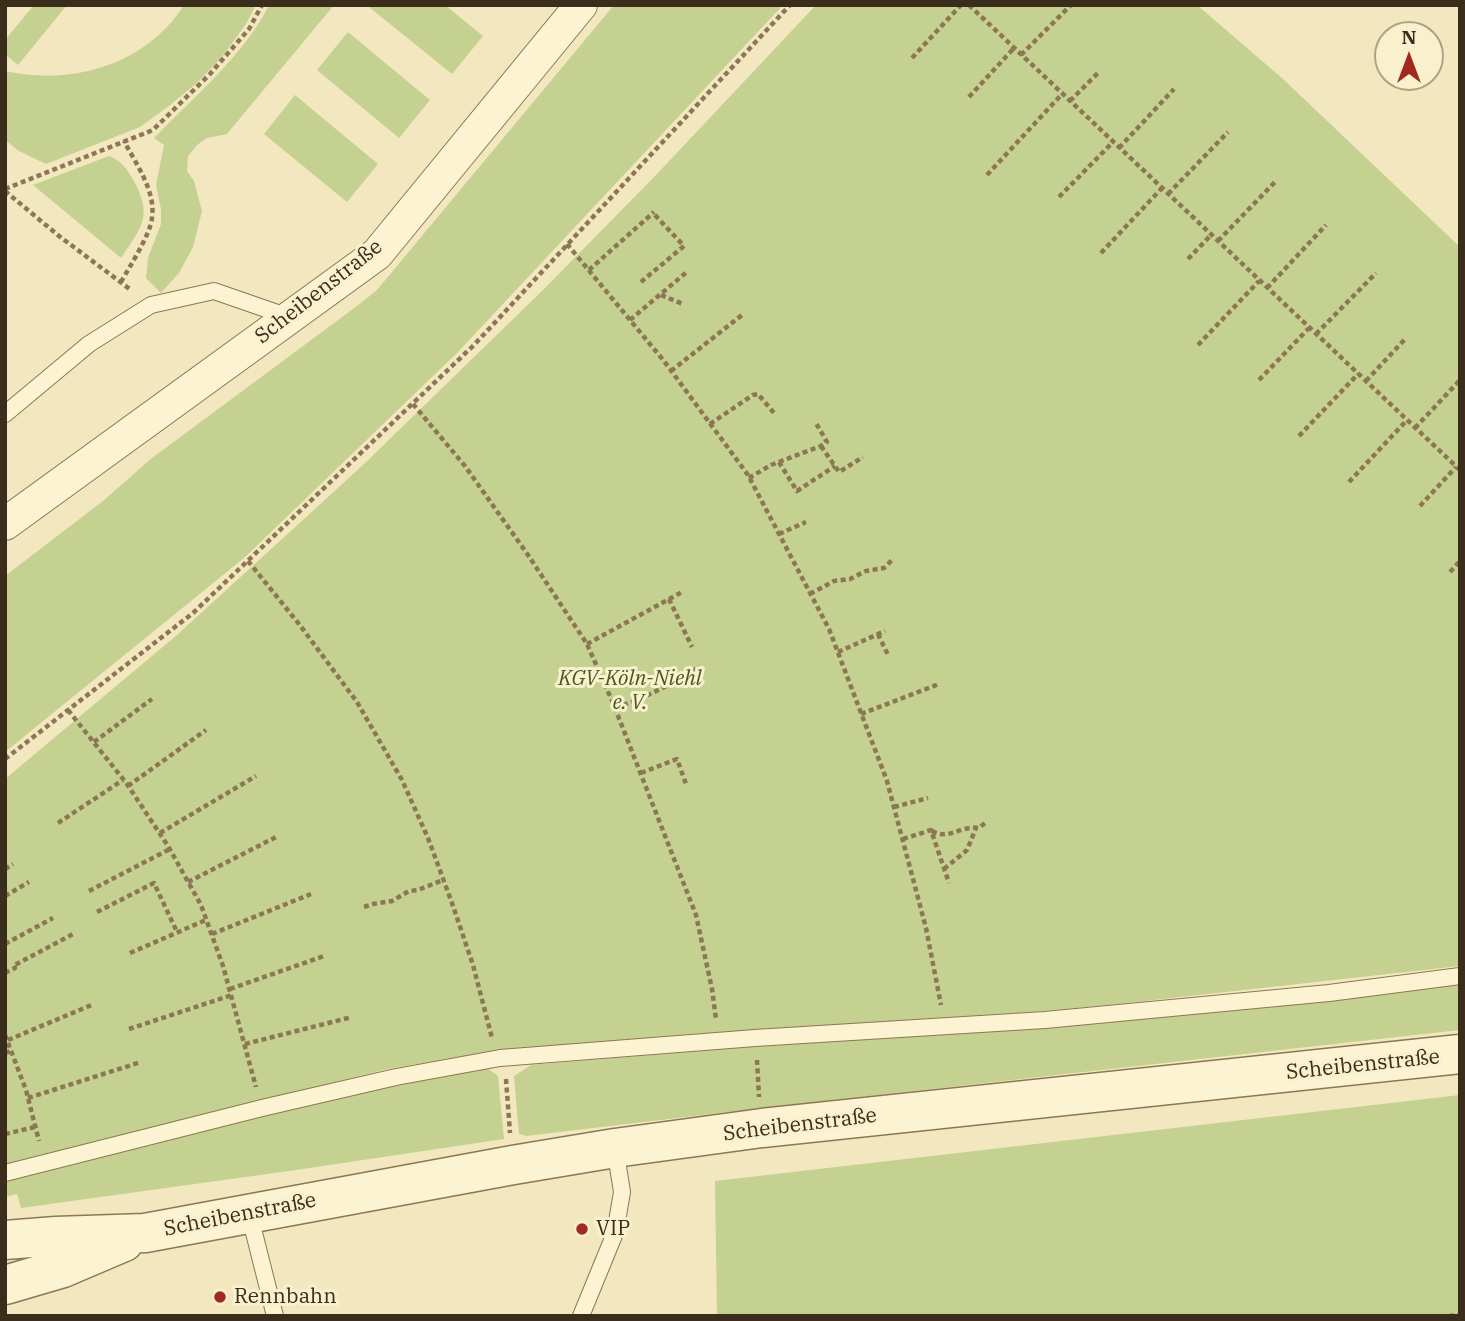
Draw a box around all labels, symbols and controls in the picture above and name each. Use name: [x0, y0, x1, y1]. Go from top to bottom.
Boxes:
north arrow: [1374, 21, 1444, 91]
text: N: [1401, 25, 1417, 49]
street label: Scheibenstraße: [250, 234, 388, 350]
park label: KGV-Köln-Niehl e. V.: [558, 666, 702, 716]
street label: Scheibenstraße: [1285, 1044, 1441, 1086]
street label: Scheibenstraße: [722, 1103, 878, 1147]
street label: Scheibenstraße: [162, 1188, 318, 1242]
place label: VIP: [596, 1216, 630, 1242]
marker: VIP: [574, 1221, 590, 1237]
place label: Rennbahn: [234, 1284, 337, 1310]
marker: Rennbahn: [212, 1289, 228, 1305]

